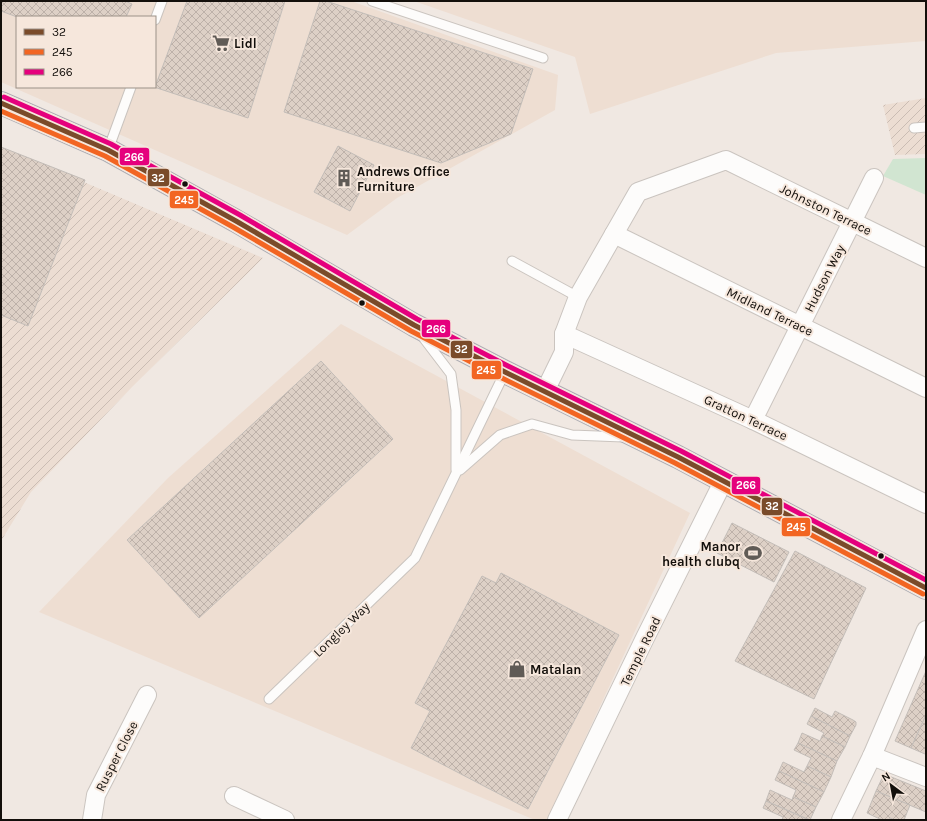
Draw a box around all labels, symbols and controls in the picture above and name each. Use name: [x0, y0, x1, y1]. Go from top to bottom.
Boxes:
legend: [16, 16, 156, 88]
text: 32: [52, 25, 66, 39]
supermarket icon: Lidl: [211, 33, 231, 53]
place label: Lidl: [234, 36, 257, 51]
text: 245: [52, 45, 73, 59]
text: 266: [52, 65, 73, 79]
line badge: 266: [119, 147, 150, 166]
text: 266: [124, 151, 144, 164]
place label: Andrews Office Furniture: [357, 164, 450, 194]
line badge: 32: [147, 168, 170, 187]
building icon: Andrews Office Furniture: [334, 168, 354, 188]
text: 32: [151, 172, 165, 185]
unlabelled marker: [180, 179, 190, 189]
street label: Johnston Terrace: [778, 181, 874, 238]
line badge: 245: [169, 190, 199, 209]
text: 245: [174, 194, 194, 207]
street label: Hudson Way: [801, 242, 848, 314]
street label: Midland Terrace: [724, 284, 816, 339]
unlabelled marker: [357, 298, 367, 308]
line badge: 266: [421, 319, 451, 338]
text: 266: [426, 323, 446, 336]
line badge: 32: [450, 340, 473, 359]
text: 32: [454, 343, 468, 356]
line badge: 245: [471, 360, 502, 380]
text: 245: [476, 364, 496, 377]
street label: Gratton Terrace: [702, 392, 790, 443]
line badge: 266: [731, 476, 761, 495]
text: 266: [736, 479, 756, 492]
line badge: 32: [761, 497, 783, 516]
text: 32: [765, 500, 779, 513]
line badge: 245: [781, 517, 811, 537]
text: 245: [786, 521, 806, 534]
place label: Manor health clubq: [662, 539, 741, 570]
sports icon: Manor health clubq: [743, 543, 763, 563]
unlabelled marker: [876, 551, 886, 561]
street label: Longley Way: [310, 599, 373, 660]
street label: Temple Road: [617, 614, 664, 688]
shop icon: Matalan: [507, 659, 527, 679]
place label: Matalan: [530, 662, 581, 677]
street label: Rusper Close: [92, 718, 141, 794]
north arrow: [871, 765, 911, 805]
text: N: [879, 769, 893, 785]

